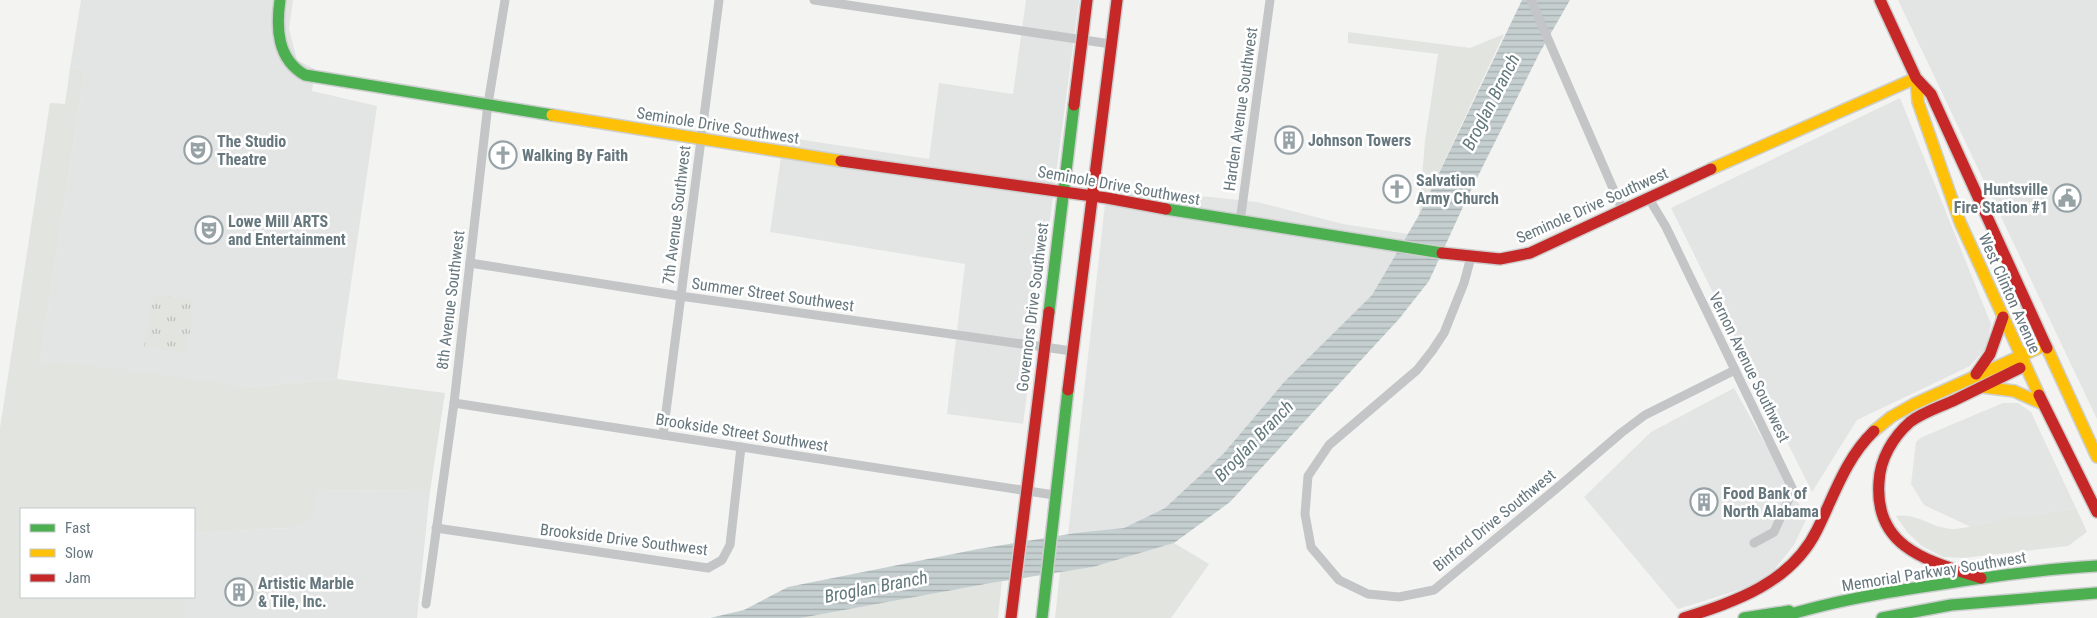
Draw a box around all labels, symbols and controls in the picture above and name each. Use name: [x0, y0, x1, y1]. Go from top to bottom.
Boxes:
street label: Harden Avenue Southwest: [1220, 26, 1261, 192]
water label: Broglan Branch: [1457, 50, 1524, 153]
street label: Seminole Drive Southwest: [635, 103, 801, 148]
building icon: Johnson Towers: [1274, 125, 1304, 155]
place label: Johnson Towers: [1308, 131, 1411, 150]
place label: The Studio Theatre: [217, 132, 286, 169]
theatre icon: The Studio Theatre: [183, 135, 213, 165]
church icon: Walking By Faith: [488, 140, 518, 170]
street label: 7th Avenue Southwest: [659, 144, 695, 286]
place label: Walking By Faith: [522, 146, 628, 165]
street label: Seminole Drive Southwest: [1036, 162, 1202, 209]
street label: Seminole Drive Southwest: [1513, 163, 1671, 248]
place label: Salvation Army Church: [1416, 171, 1499, 208]
church icon: Salvation Army Church: [1382, 174, 1412, 204]
place label: Huntsville Fire Station #1: [1954, 180, 2048, 217]
public building icon: Huntsville Fire Station #1: [2052, 183, 2082, 213]
place label: Lowe Mill ARTS and Entertainment: [228, 212, 346, 249]
theatre icon: Lowe Mill ARTS and Entertainment: [194, 215, 224, 245]
street label: Governors Drive Southwest: [1013, 221, 1052, 393]
street label: 8th Avenue Southwest: [433, 229, 469, 371]
street label: West Clinton Avenue: [1975, 230, 2045, 356]
street label: Summer Street Southwest: [691, 274, 856, 315]
street label: Vernon Avenue Southwest: [1705, 289, 1794, 445]
water label: Broglan Branch: [1210, 396, 1298, 486]
street label: Brookside Street Southwest: [654, 409, 830, 456]
street label: Binford Drive Southwest: [1429, 465, 1559, 575]
place label: Food Bank of North Alabama: [1723, 484, 1819, 521]
building icon: Food Bank of North Alabama: [1689, 487, 1719, 517]
legend: [20, 508, 195, 598]
text: Fast: [65, 519, 90, 537]
street label: Brookside Drive Southwest: [539, 520, 709, 559]
text: Slow: [65, 544, 94, 562]
street label: Memorial Parkway Southwest: [1840, 547, 2028, 595]
water label: Broglan Branch: [822, 566, 929, 607]
text: Jam: [65, 569, 91, 587]
place label: Artistic Marble & Tile, Inc.: [258, 574, 354, 611]
building icon: Artistic Marble & Tile, Inc.: [224, 577, 254, 607]

